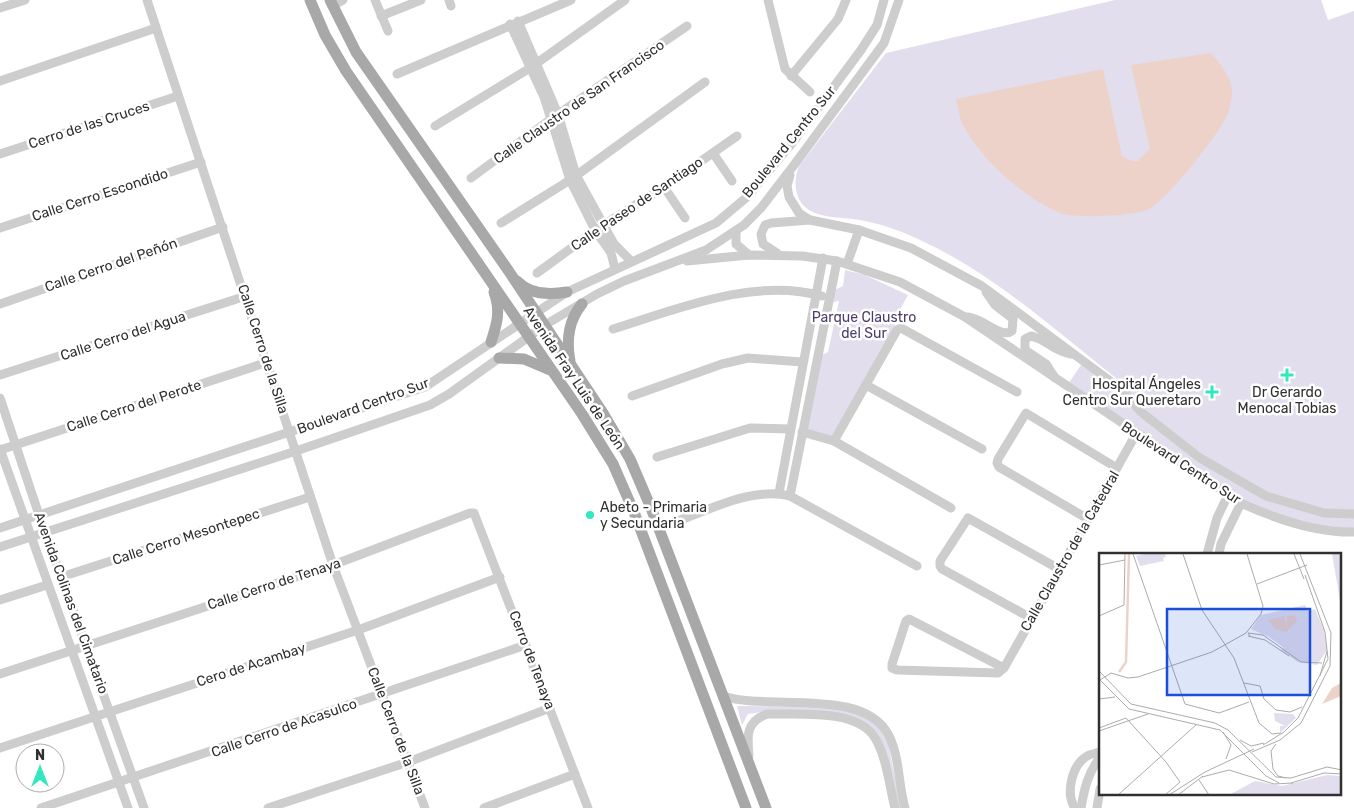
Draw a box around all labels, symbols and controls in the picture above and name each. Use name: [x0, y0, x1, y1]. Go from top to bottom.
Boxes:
street label: Calle Claustro de San Francisco: [490, 36, 668, 168]
street label: Boulevard Centro Sur: [739, 82, 840, 201]
street label: Cerro de las Cruces: [26, 97, 152, 153]
street label: Calle Paseo de Santiago: [568, 153, 706, 255]
street label: Calle Cerro Escondido: [30, 165, 170, 225]
street label: Calle Cerro del Peñón: [43, 234, 179, 296]
street label: Calle Cerro de la Silla: [234, 282, 292, 416]
street label: Avenida Fray Luis de León: [520, 303, 628, 453]
street label: Calle Cerro del Agua: [58, 308, 188, 364]
park label: Parque Claustro del Sur: [812, 309, 916, 342]
marker: Dr Gerardo Menocal Tobias: [1280, 368, 1294, 382]
street label: Boulevard Centro Sur: [295, 374, 432, 438]
place label: Hospital Ángeles Centro Sur Queretaro: [1063, 375, 1201, 409]
street label: Calle Cerro del Perote: [65, 376, 204, 436]
place label: Dr Gerardo Menocal Tobias: [1238, 384, 1336, 417]
marker: Hospital Ángeles Centro Sur Queretaro: [1205, 385, 1219, 399]
street label: Boulevard Centro Sur: [1118, 418, 1245, 508]
street label: Calle Claustro de la Catedral: [1017, 468, 1123, 634]
place label: Abeto - Primaria y Secundaria: [600, 499, 707, 532]
street label: Calle Cerro Mesontepec: [110, 505, 262, 569]
marker: Abeto - Primaria y Secundaria: [584, 509, 596, 521]
street label: Avenida Colinas del Cimatario: [30, 510, 112, 696]
inset map: [1099, 553, 1342, 796]
street label: Calle Cerro de Tenaya: [205, 554, 343, 614]
street label: Cerro de Tenaya: [505, 608, 559, 712]
street label: Cero de Acambay: [194, 639, 308, 691]
street label: Calle Cerro de la Silla: [364, 665, 428, 797]
street label: Calle Cerro de Acasulco: [209, 695, 359, 761]
north arrow: [15, 743, 65, 793]
text: N: [35, 747, 45, 764]

